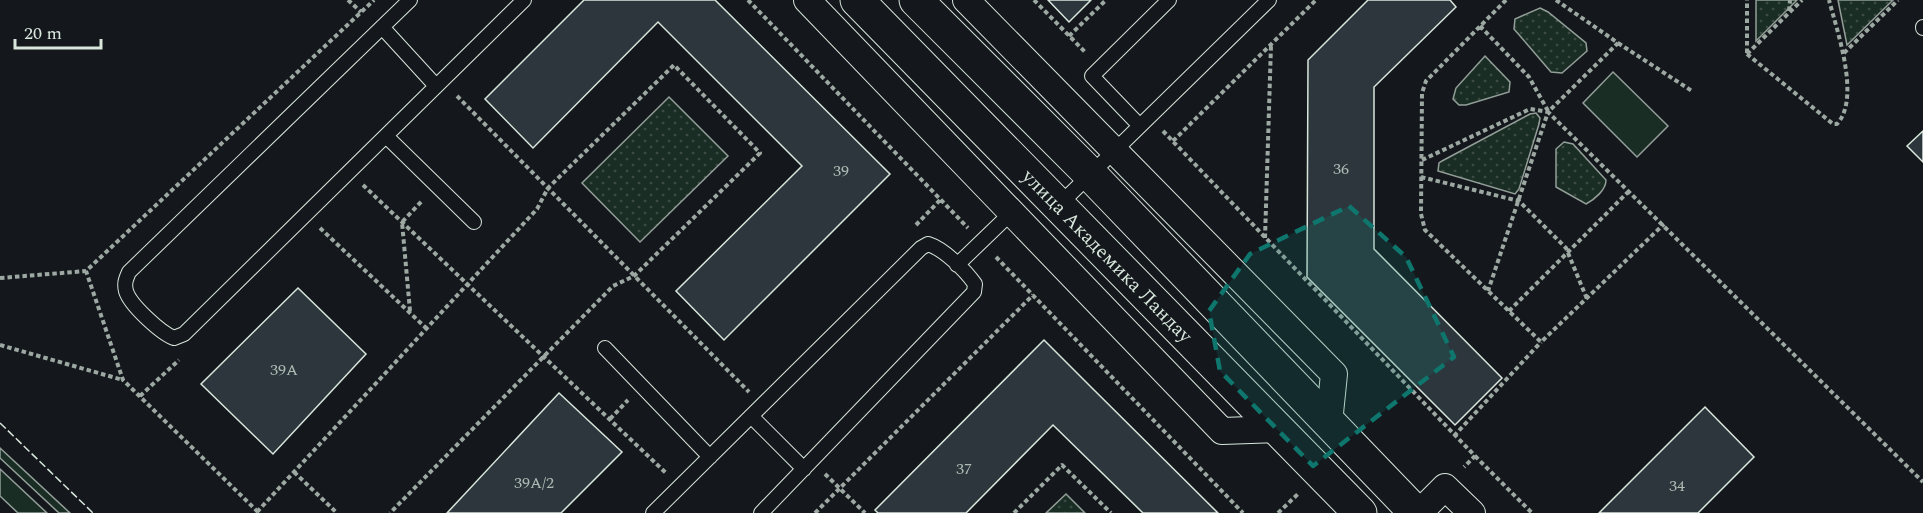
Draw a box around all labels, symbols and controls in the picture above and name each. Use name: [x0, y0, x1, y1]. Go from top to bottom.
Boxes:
scale bar: [15, 12, 100, 50]
text: 20 m: [24, 20, 62, 47]
house number: 36: [1333, 157, 1349, 181]
house number: 39: [833, 159, 849, 183]
street label: улица Академика Ландау: [1014, 162, 1200, 351]
house number: 39А: [270, 358, 298, 382]
house number: 37: [956, 457, 972, 481]
house number: 39А/2: [514, 471, 554, 495]
house number: 34: [1669, 474, 1685, 498]

